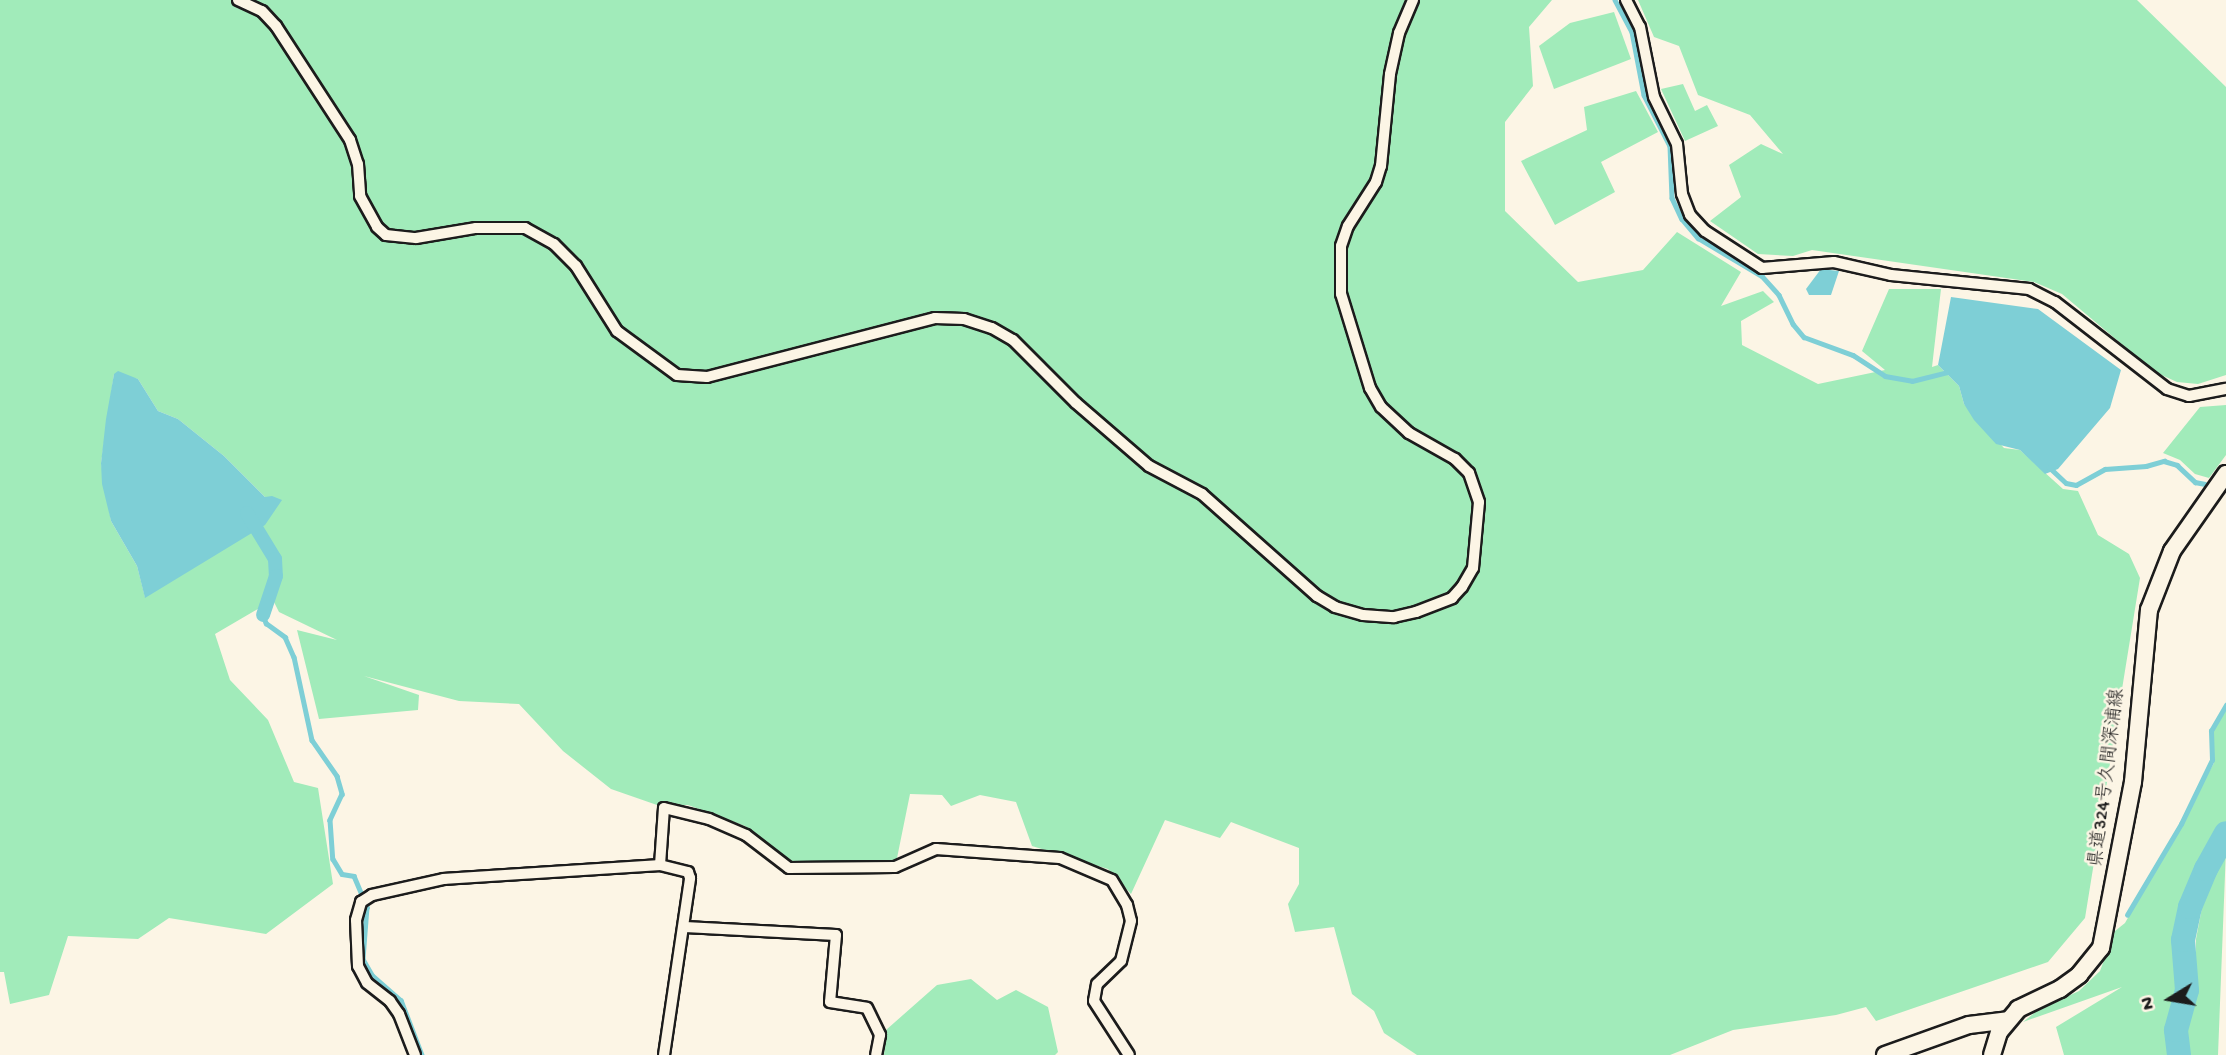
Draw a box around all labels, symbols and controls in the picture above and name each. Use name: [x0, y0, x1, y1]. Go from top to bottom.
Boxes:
street label: 県道324号久間深浦線: [2086, 687, 2130, 869]
north arrow: [2135, 964, 2205, 1034]
text: N: [2136, 995, 2161, 1011]

